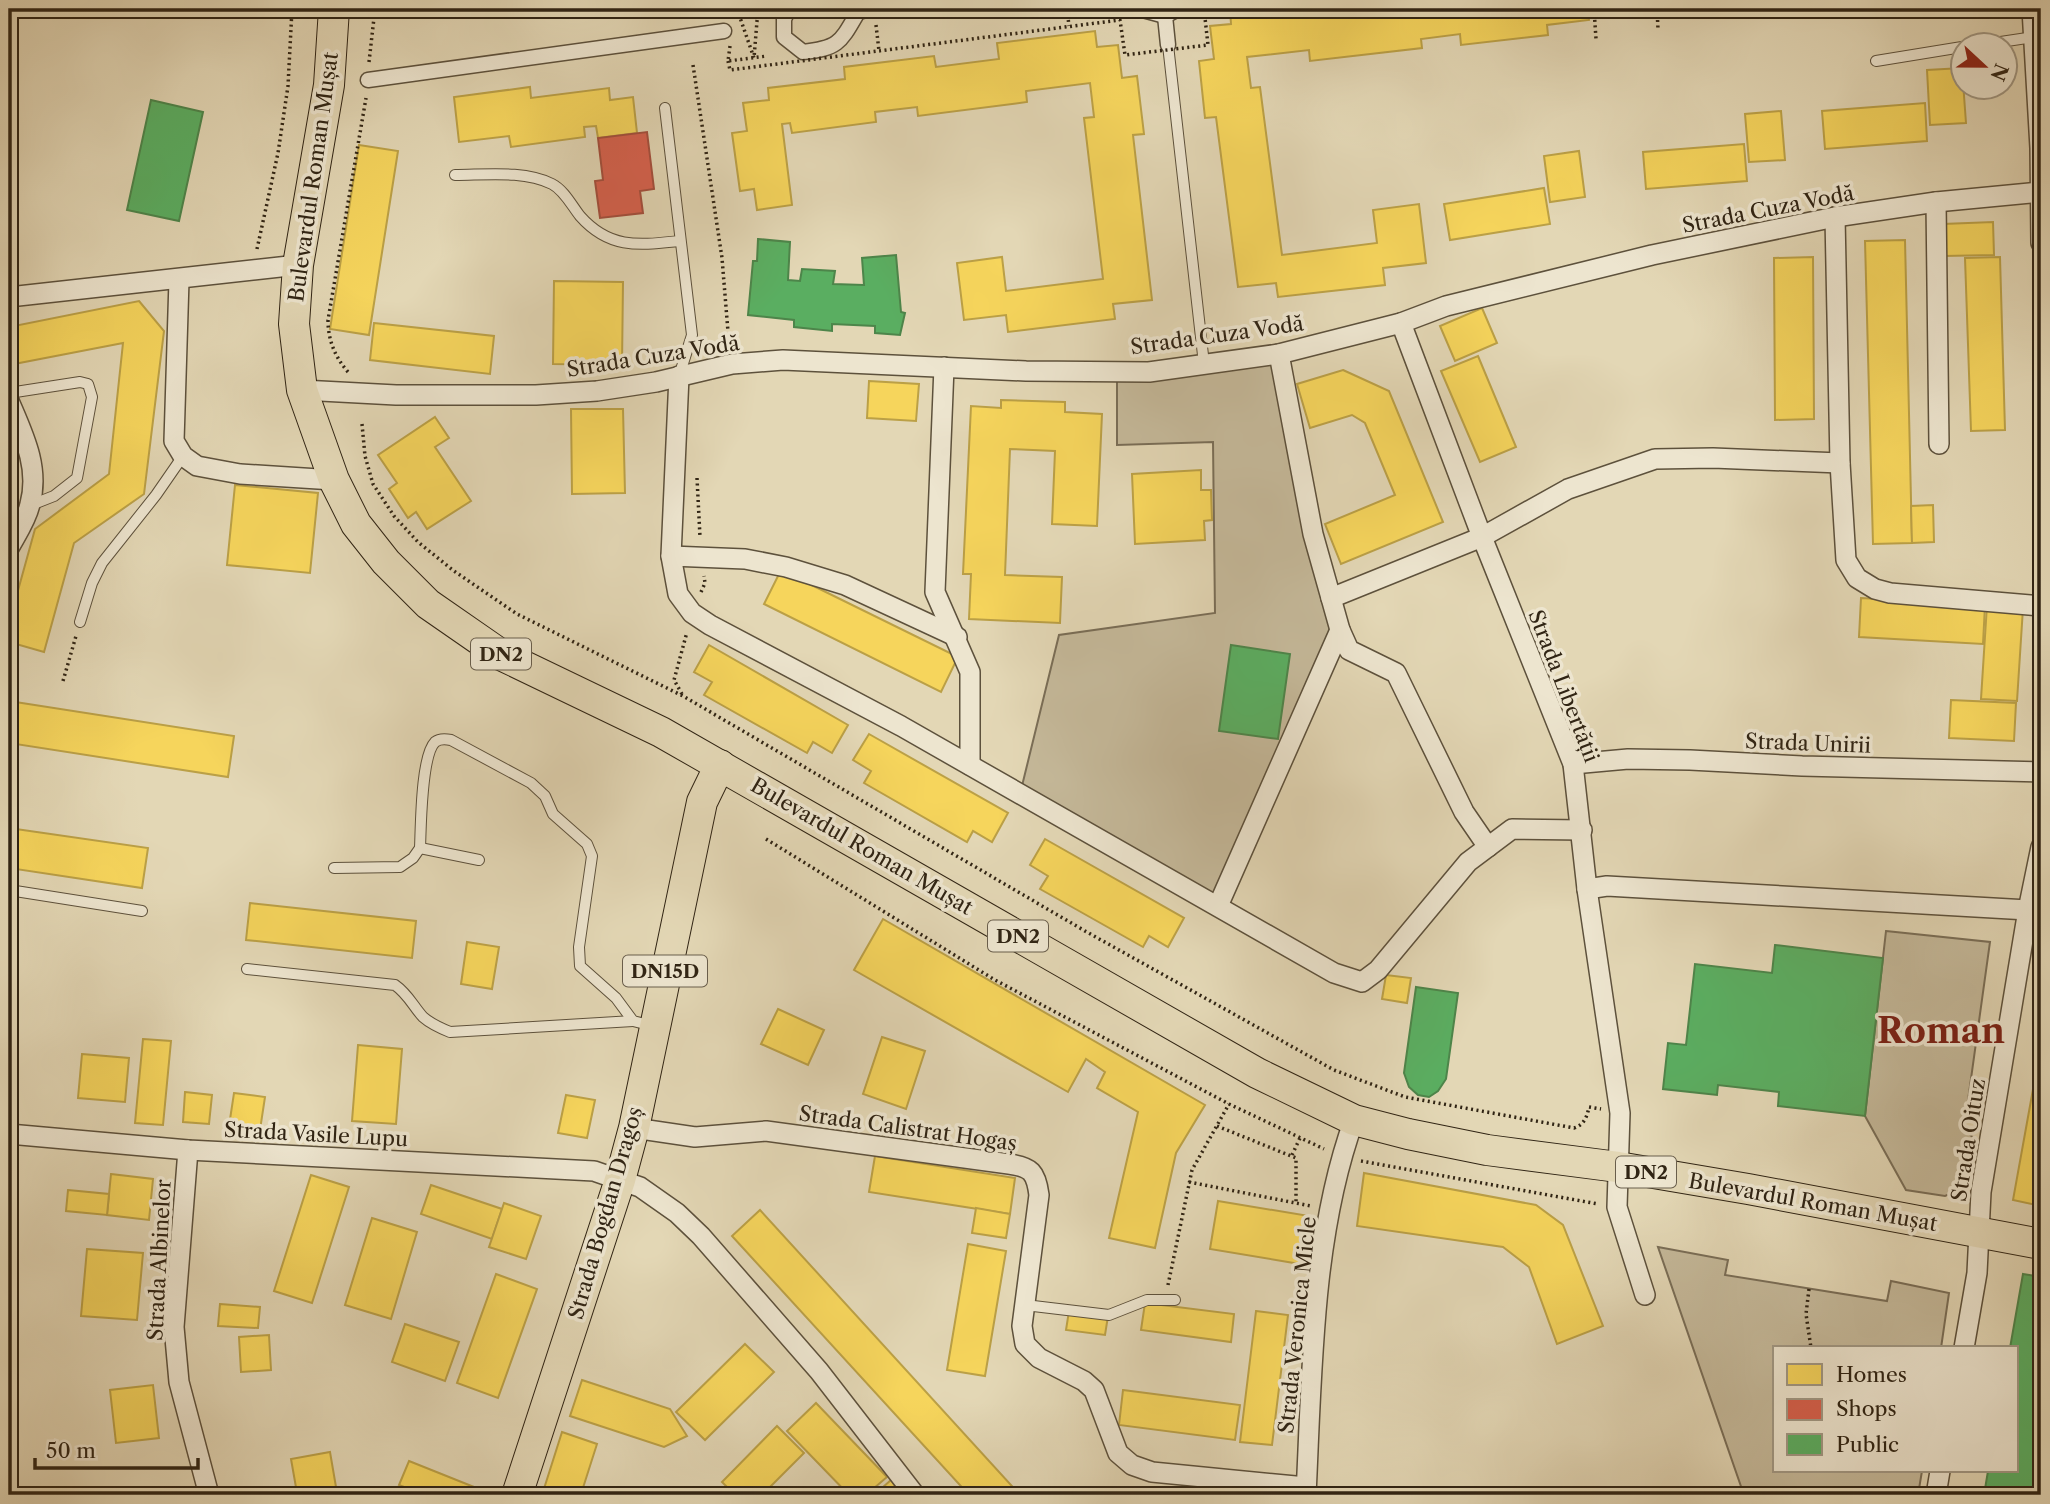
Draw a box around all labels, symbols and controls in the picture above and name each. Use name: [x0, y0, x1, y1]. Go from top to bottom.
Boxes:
north arrow: [1948, 32, 2018, 102]
street label: Bulevardul Roman Mușat: [283, 50, 343, 304]
text: N: [1986, 60, 2013, 84]
street label: Strada Cuza Vodă: [1680, 180, 1857, 238]
street label: Strada Cuza Vodă: [1129, 310, 1306, 360]
street label: Strada Cuza Vodă: [565, 330, 742, 382]
street label: Strada Libertății: [1523, 606, 1605, 766]
road number: DN2: [471, 638, 531, 670]
street label: Strada Unirii: [1745, 728, 1871, 758]
street label: Bulevardul Roman Mușat: [747, 772, 978, 920]
road number: DN2: [988, 920, 1048, 952]
road number: DN15D: [623, 956, 707, 987]
district label: Roman: [1877, 1009, 2005, 1052]
street label: Strada Oituz: [1946, 1077, 1990, 1203]
street label: Strada Calistrat Hogaș: [797, 1100, 1019, 1156]
street label: Strada Bogdan Dragoș: [563, 1104, 647, 1322]
street label: Strada Vasile Lupu: [223, 1117, 409, 1151]
road number: DN2: [1616, 1156, 1676, 1188]
street label: Bulevardul Roman Mușat: [1687, 1168, 1940, 1236]
street label: Strada Albinelor: [142, 1178, 176, 1342]
street label: Strada Veronica Micle: [1273, 1215, 1321, 1435]
legend: [1773, 1346, 2018, 1472]
text: Homes: [1836, 1362, 1907, 1387]
text: Shops: [1836, 1396, 1897, 1421]
scale bar: [35, 1427, 198, 1471]
text: Public: [1836, 1432, 1899, 1457]
text: 50 m: [46, 1438, 96, 1463]

